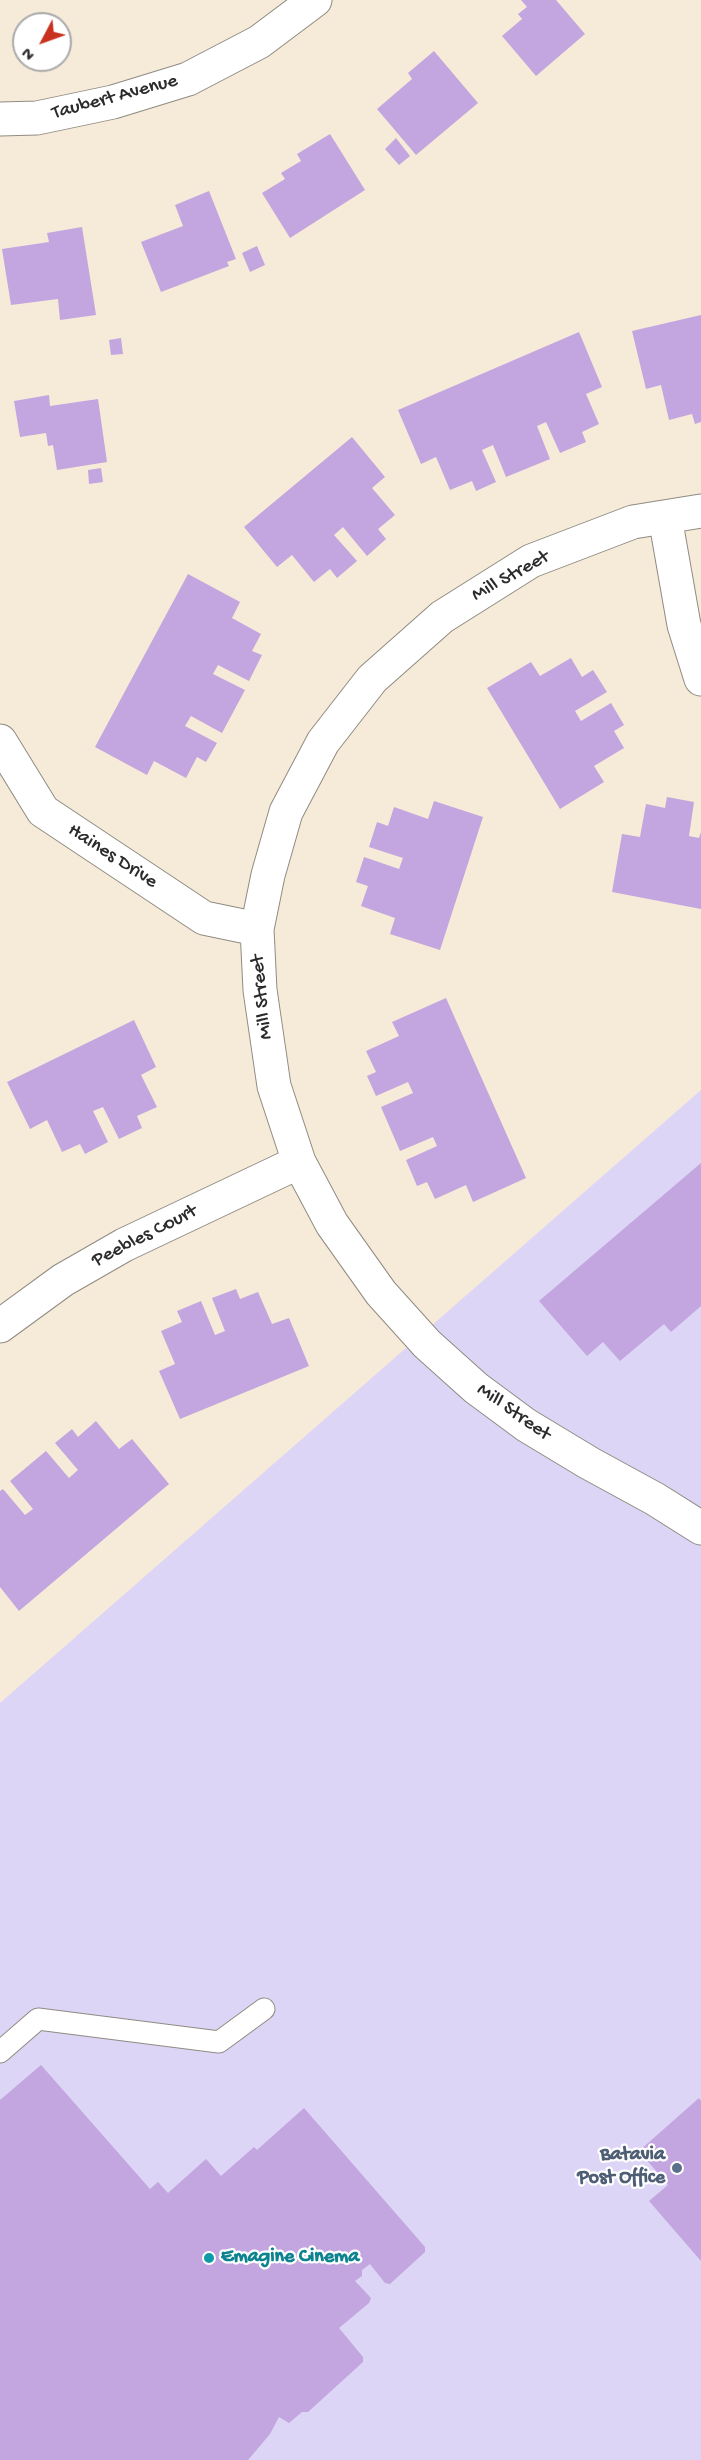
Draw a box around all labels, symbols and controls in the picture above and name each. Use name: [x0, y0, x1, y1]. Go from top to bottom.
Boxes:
north arrow: [12, 12, 72, 72]
text: N: [19, 43, 40, 63]
street label: Taubert Avenue: [50, 70, 180, 126]
street label: Mill Street: [468, 546, 554, 608]
street label: Haines Drive: [63, 819, 161, 895]
street label: Mill Street: [247, 953, 279, 1041]
street label: Peebles Court: [88, 1200, 202, 1274]
street label: Mill Street: [471, 1379, 555, 1447]
place label: Batavia Post Office: [578, 2144, 665, 2191]
marker: Batavia Post Office: [670, 2161, 684, 2175]
place label: Emagine Cinema: [221, 2246, 359, 2270]
marker: Emagine Cinema: [202, 2251, 216, 2265]

